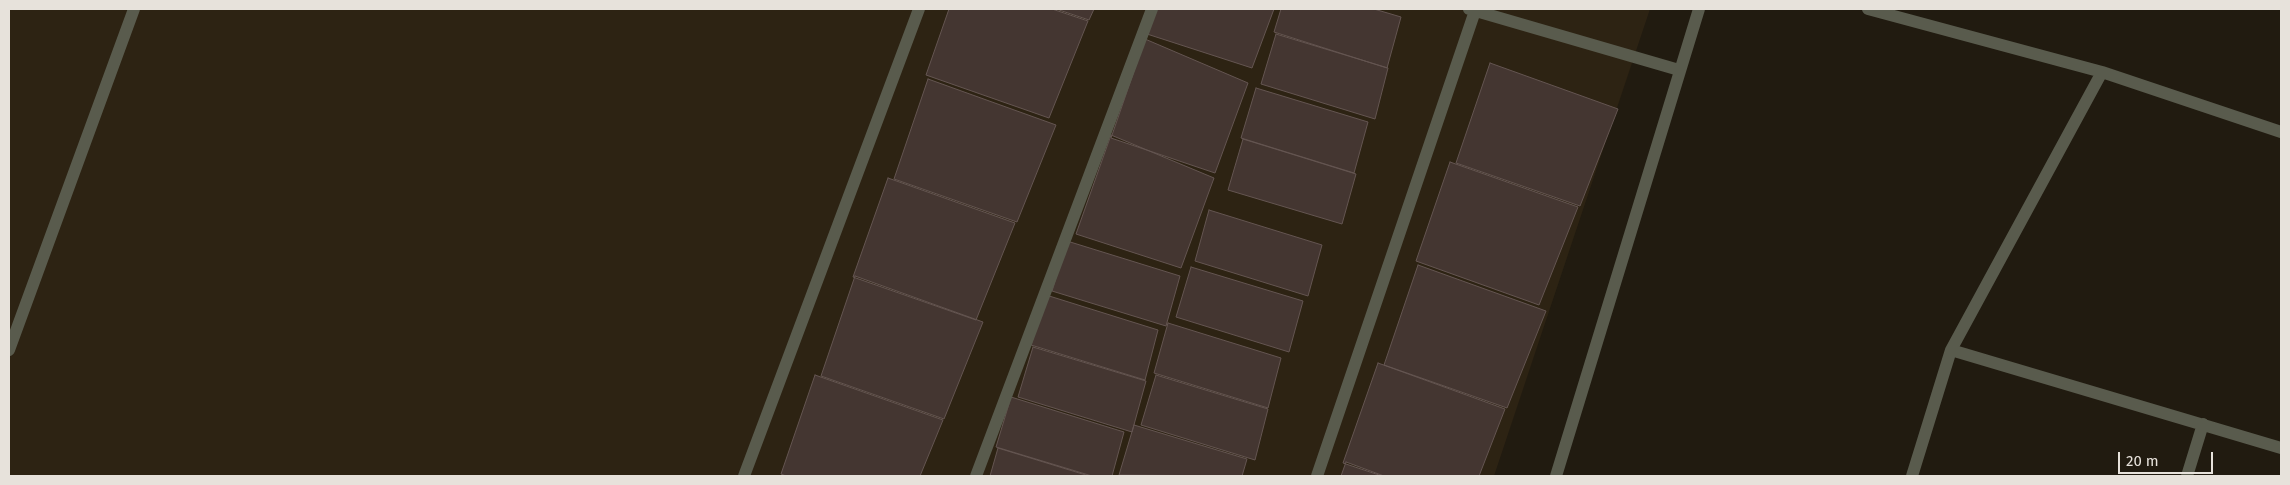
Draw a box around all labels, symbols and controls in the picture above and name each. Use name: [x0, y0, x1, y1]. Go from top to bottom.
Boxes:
scale bar: [2120, 442, 2215, 474]
text: 20 m: [2126, 452, 2159, 470]

